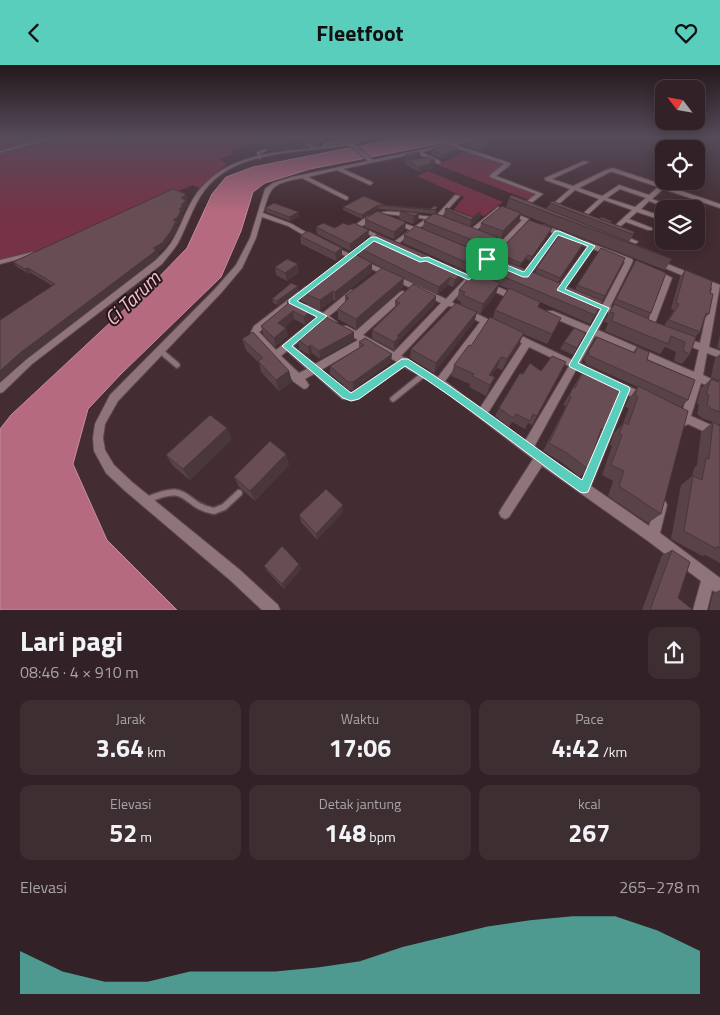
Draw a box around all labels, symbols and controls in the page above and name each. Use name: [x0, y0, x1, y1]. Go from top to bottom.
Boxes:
text: Fleetfoot: [316, 16, 404, 50]
icon: back: [20, 19, 48, 47]
icon: heart: [672, 19, 700, 47]
north arrow: [655, 80, 705, 130]
map controls: [655, 80, 705, 250]
button: locate: [655, 140, 705, 190]
button: layers: [655, 200, 705, 250]
pin: [466, 238, 508, 280]
icon: arrive: [473, 245, 501, 273]
water label: Ci Tarum: [97, 263, 168, 333]
text: Lari pagi: [20, 619, 123, 662]
button: share: [648, 627, 700, 679]
text: 08:46 · 4 × 910 m: [20, 660, 139, 684]
text: Jarak: [116, 708, 145, 729]
text: Waktu: [341, 708, 379, 729]
text: Pace: [575, 708, 603, 729]
text: 3.64: [96, 729, 144, 767]
text: 17:06: [329, 729, 391, 767]
text: 4:42: [551, 729, 600, 767]
text: km: [144, 741, 166, 762]
text: /km: [600, 741, 627, 762]
text: Elevasi: [110, 793, 151, 814]
text: Detak jantung: [319, 793, 401, 814]
text: kcal: [578, 793, 601, 814]
text: 52: [109, 814, 137, 852]
text: 148: [324, 814, 366, 852]
text: 267: [568, 814, 610, 852]
text: m: [137, 826, 152, 847]
text: bpm: [366, 826, 396, 847]
text: Elevasi: [20, 875, 67, 899]
text: 265–278 m: [619, 875, 700, 899]

